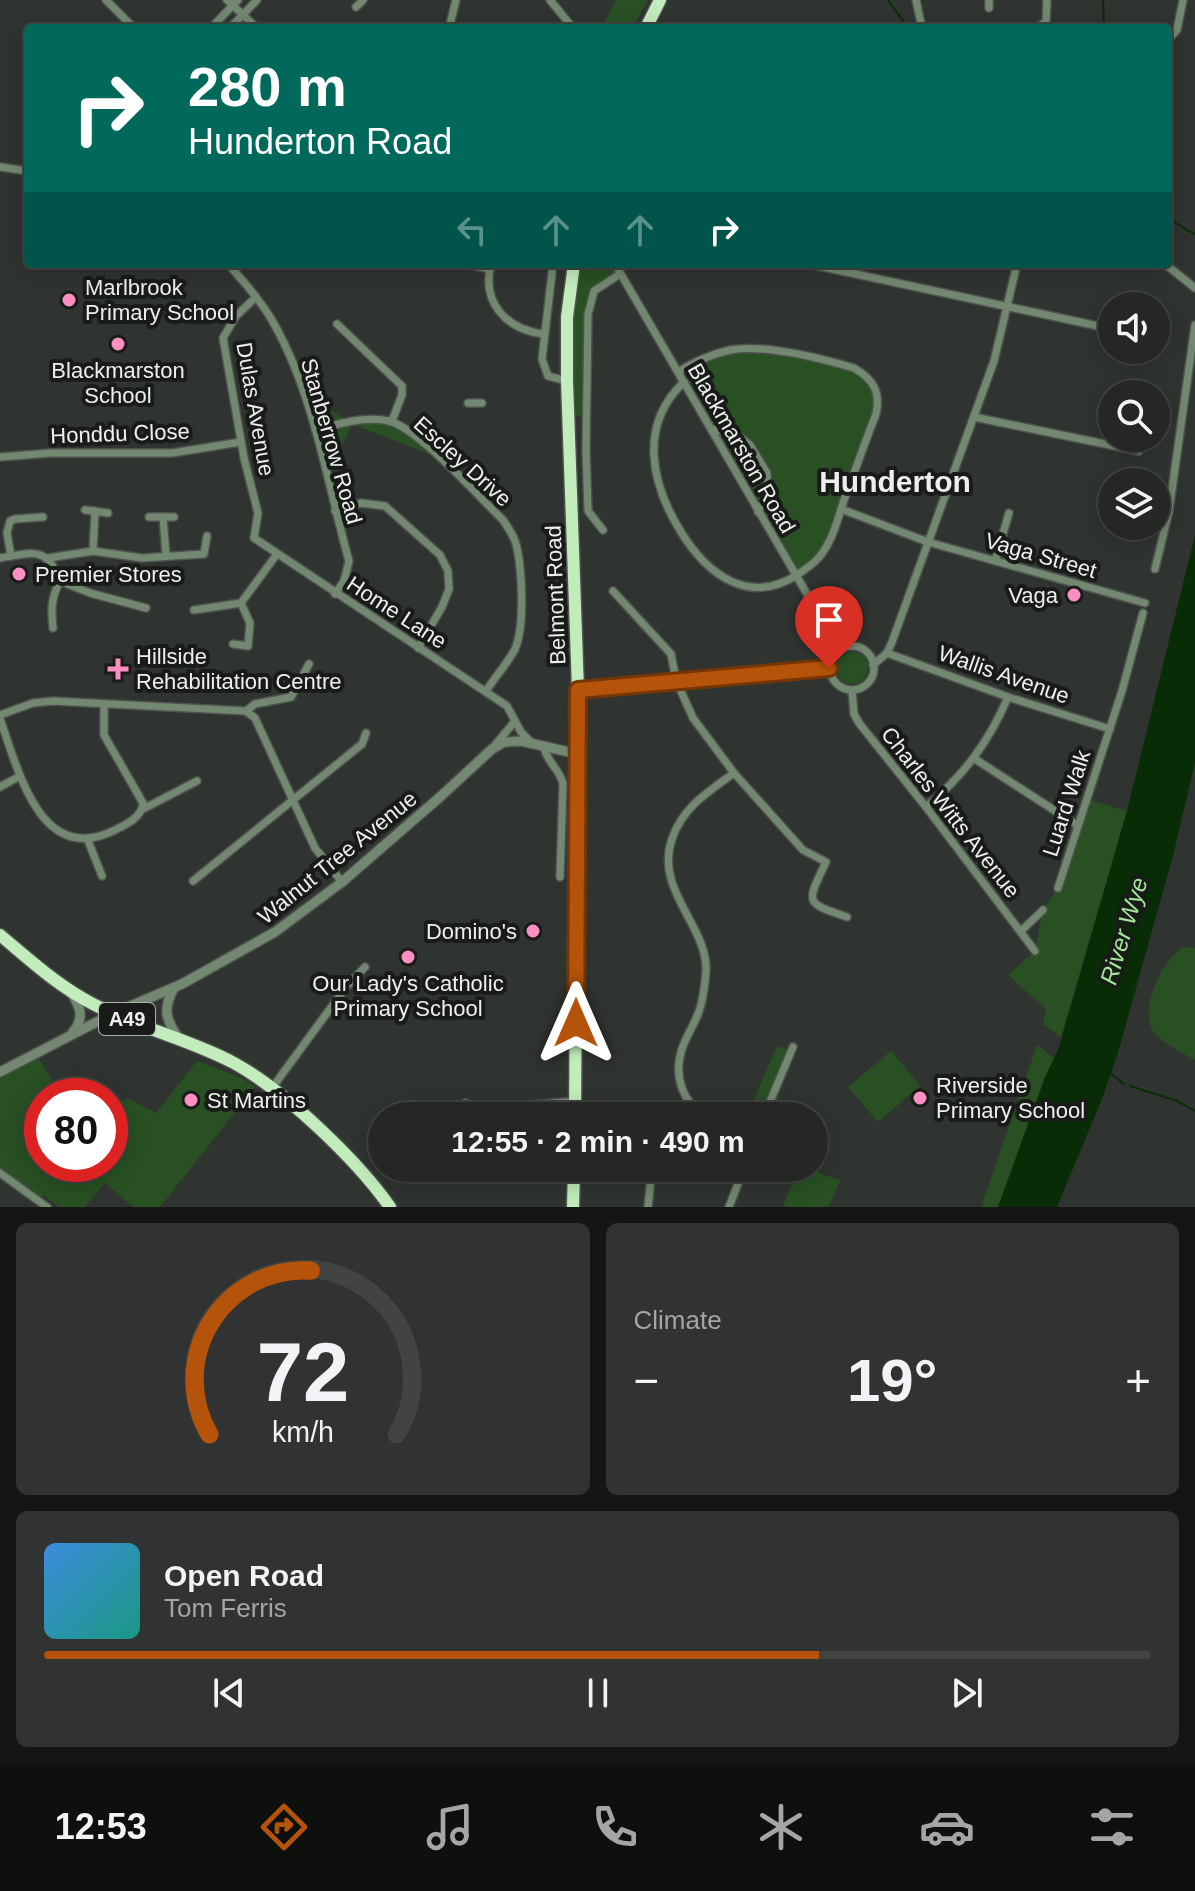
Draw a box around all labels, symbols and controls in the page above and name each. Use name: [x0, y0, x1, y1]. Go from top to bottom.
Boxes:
text: 280 m: [188, 55, 347, 118]
icon: right: [56, 56, 160, 160]
text: Hunderton Road: [188, 121, 452, 162]
icon: left: [450, 208, 494, 252]
icon: ahead: [534, 208, 578, 252]
icon: ahead: [618, 208, 662, 252]
icon: right: [702, 208, 746, 252]
place label: Marlbrook Primary School: [85, 275, 234, 325]
marker: Marlbrook Primary School: [60, 291, 78, 309]
map controls: [1098, 292, 1170, 540]
button: sound: [1098, 292, 1170, 364]
marker: Blackmarston School: [109, 335, 127, 353]
street label: Dulas Avenue: [231, 340, 280, 478]
street label: Stanberrow Road: [296, 355, 367, 527]
place label: Blackmarston School: [51, 358, 185, 408]
street label: Blackmarston Road: [683, 359, 800, 538]
button: search: [1098, 380, 1170, 452]
street label: Escley Drive: [409, 411, 516, 512]
street label: Honddu Close: [50, 419, 190, 448]
district label: Hunderton: [819, 465, 971, 498]
button: layers: [1098, 468, 1170, 540]
street label: Belmont Road: [541, 525, 570, 665]
street label: Vaga Street: [982, 528, 1099, 583]
place label: Premier Stores: [35, 562, 182, 587]
marker: Premier Stores: [10, 565, 28, 583]
street label: Home Lane: [342, 571, 451, 654]
place label: Vaga: [1008, 583, 1059, 608]
pin: [795, 586, 863, 668]
marker: Vaga: [1065, 586, 1083, 604]
icon: arrive: [807, 598, 851, 642]
street label: Wallis Avenue: [935, 640, 1073, 709]
place label: Hillside Rehabilitation Centre: [136, 644, 341, 694]
marker: Hillside Rehabilitation Centre: [107, 658, 129, 680]
street label: Charles Witts Avenue: [876, 722, 1025, 903]
street label: Luard Walk: [1038, 746, 1096, 860]
street label: Walnut Tree Avenue: [253, 786, 422, 929]
water label: River Wye: [1094, 874, 1153, 988]
place label: Domino's: [426, 919, 517, 944]
marker: Domino's: [524, 922, 542, 940]
marker: Our Lady's Catholic Primary School: [399, 948, 417, 966]
place label: Our Lady's Catholic Primary School: [312, 971, 504, 1021]
position arrow: [534, 981, 618, 1065]
road number: A49: [99, 1003, 155, 1035]
place label: Riverside Primary School: [936, 1073, 1085, 1123]
speed limit sign: 80: [24, 1078, 128, 1182]
place label: St Martins: [207, 1088, 306, 1113]
marker: Riverside Primary School: [911, 1089, 929, 1107]
marker: St Martins: [182, 1091, 200, 1109]
text: 12:55 · 2 min · 490 m: [451, 1125, 745, 1158]
text: Climate: [634, 1305, 722, 1335]
text: 72: [256, 1326, 349, 1419]
text: 19°: [847, 1347, 938, 1414]
text: −: [634, 1356, 659, 1405]
text: +: [1125, 1356, 1151, 1405]
text: km/h: [272, 1416, 334, 1448]
text: Open Road: [164, 1559, 324, 1592]
text: Tom Ferris: [164, 1593, 287, 1623]
icon: previous: [207, 1671, 251, 1715]
icon: pause: [576, 1671, 620, 1715]
icon: next: [945, 1671, 989, 1715]
icon: directions: [256, 1799, 312, 1855]
icon: music: [422, 1799, 478, 1855]
icon: phone: [587, 1799, 643, 1855]
icon: climate: [753, 1799, 809, 1855]
icon: car: [919, 1799, 975, 1855]
icon: filters: [1084, 1799, 1140, 1855]
text: 12:53: [55, 1806, 147, 1847]

